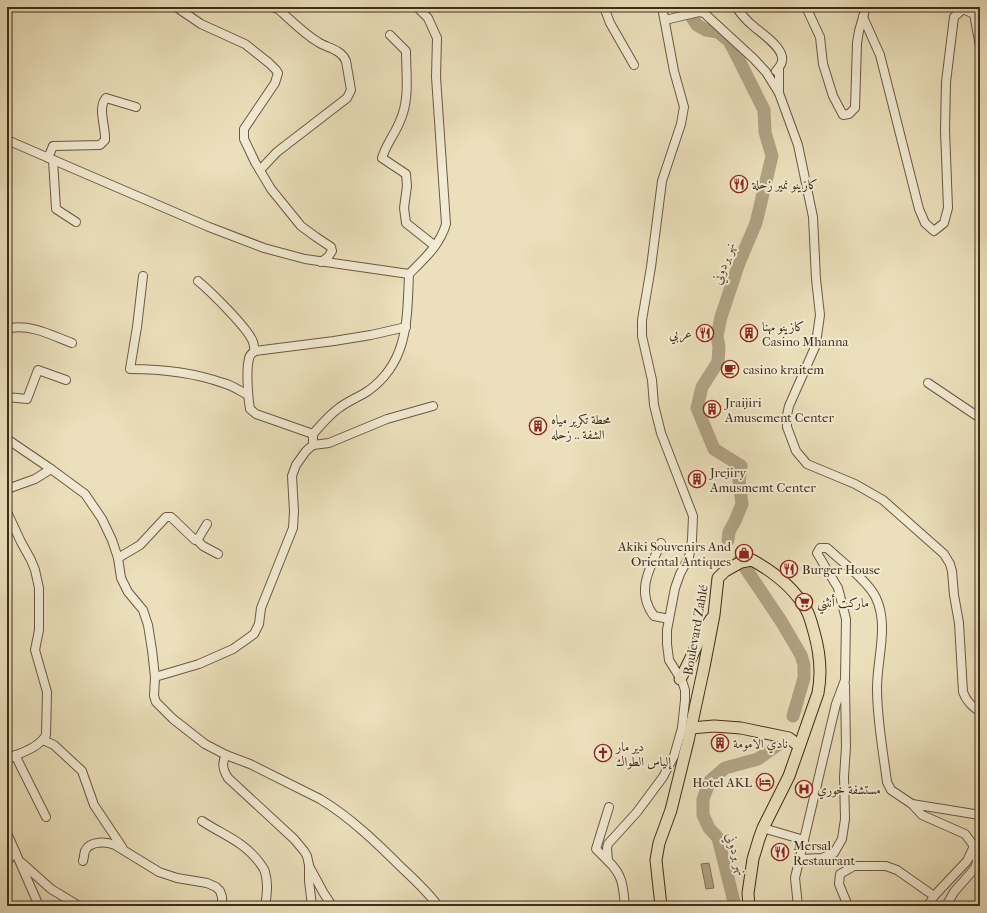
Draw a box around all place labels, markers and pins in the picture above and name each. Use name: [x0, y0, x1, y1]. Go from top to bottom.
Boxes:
restaurant icon: كازينو نمير زحلة: [729, 174, 749, 194]
place label: كازينو نمير زحلة: [751, 177, 818, 193]
place label: كازينو مهنا Casino Mhanna: [762, 319, 850, 349]
restaurant icon: عربي: [695, 323, 715, 343]
building icon: كازينو مهنا Casino Mhanna: [739, 323, 759, 343]
place label: عربي: [669, 326, 692, 345]
cafe icon: casino kraitem: [720, 359, 740, 379]
place label: casino kraitem: [743, 362, 824, 377]
place label: Jraijiri Amusement Center: [724, 395, 834, 425]
building icon: Jraijiri Amusement Center: [702, 399, 722, 419]
place label: محطة تكرير مياه الشفة .. زحله: [551, 412, 611, 443]
building icon: محطة تكرير مياه الشفة .. زحله: [528, 416, 548, 436]
place label: Jrejiry Amusmemt Center: [709, 465, 816, 495]
building icon: Jrejiry Amusmemt Center: [687, 469, 707, 489]
place label: Akiki Souvenirs And Oriental Antiques: [617, 539, 732, 569]
shop icon: Akiki Souvenirs And Oriental Antiques: [734, 543, 754, 563]
restaurant icon: Burger House: [779, 559, 799, 579]
place label: Burger House: [802, 562, 881, 577]
supermarket icon: ماركت أنثني: [794, 592, 814, 612]
place label: ماركت أنثني: [817, 594, 869, 614]
building icon: نادي الامومة: [710, 733, 730, 753]
place label: نادي الامومة: [733, 736, 788, 754]
place label: دير مار إلياس الطواك: [614, 739, 672, 770]
church icon: دير مار إلياس الطواك: [593, 743, 613, 763]
hotel icon: Hotel AKL: [755, 772, 775, 792]
place label: Hotel AKL: [692, 775, 752, 790]
hospital icon: مستشفة خوري: [794, 779, 814, 799]
place label: مستشفة خوري: [817, 782, 881, 800]
place label: Mersal Restaurant: [793, 838, 855, 868]
restaurant icon: Mersal Restaurant: [770, 842, 790, 862]

